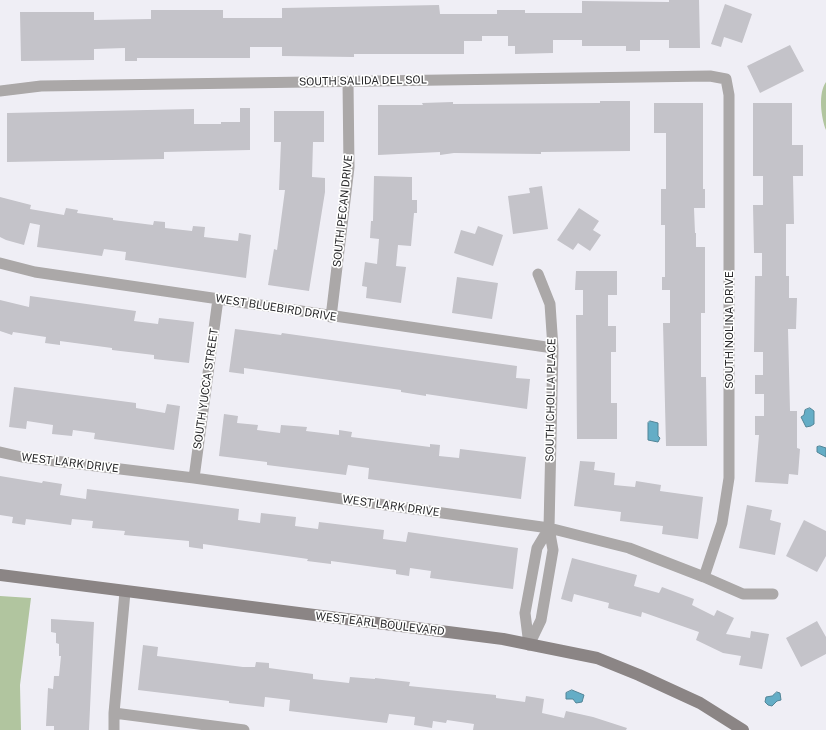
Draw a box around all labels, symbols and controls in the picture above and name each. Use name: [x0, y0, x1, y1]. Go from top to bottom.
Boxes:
street label: SOUTH SALIDA DEL SOL: [299, 73, 427, 89]
street label: SOUTH PECAN DRIVE: [331, 154, 355, 268]
street label: SOUTH NOLINA DRIVE: [723, 271, 737, 389]
street label: WEST BLUEBIRD DRIVE: [214, 292, 338, 324]
street label: SOUTH YUCCA STREET: [191, 328, 221, 450]
street label: SOUTH CHOLLA PLACE: [543, 338, 559, 462]
street label: WEST LARK DRIVE: [21, 450, 119, 476]
street label: WEST LARK DRIVE: [342, 493, 440, 519]
street label: WEST EARL BOULEVARD: [315, 610, 445, 638]

